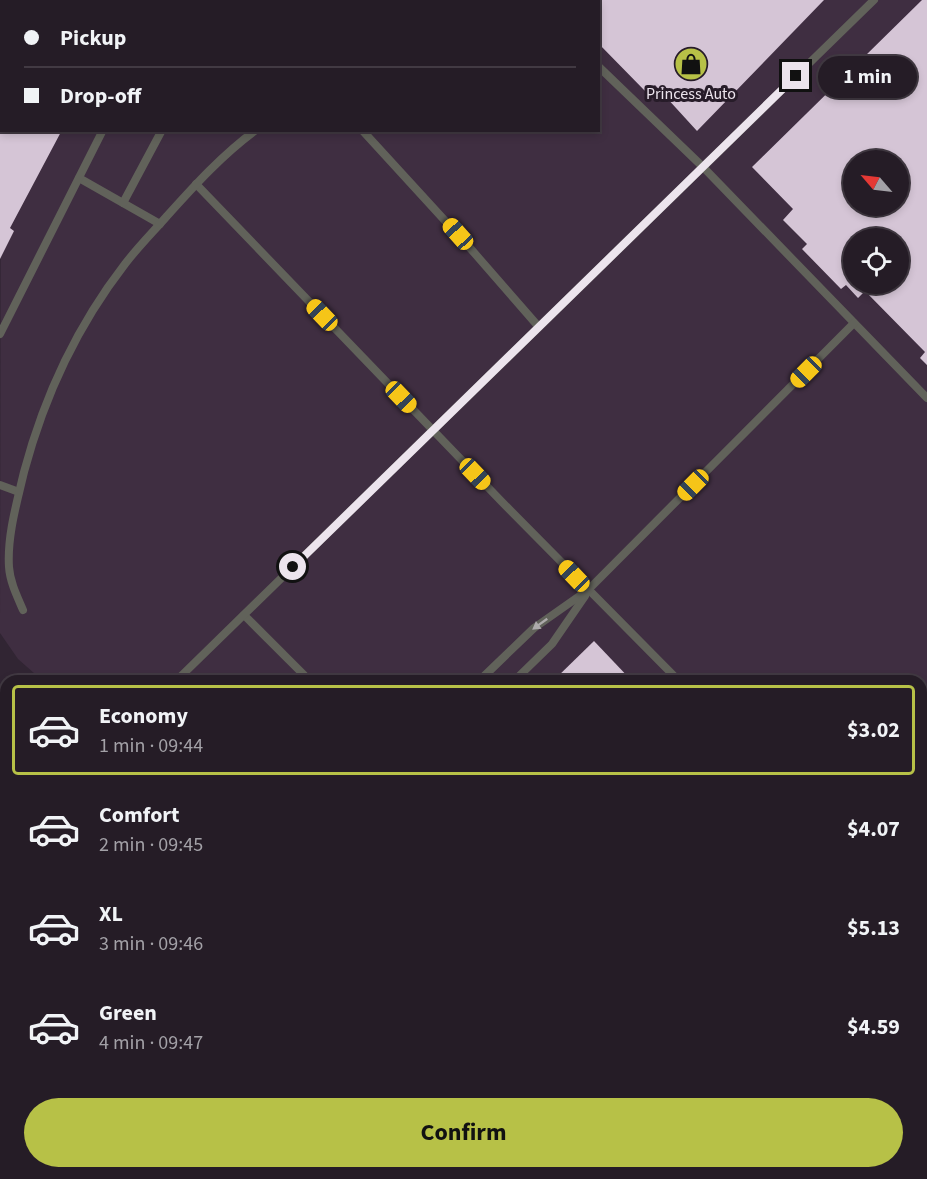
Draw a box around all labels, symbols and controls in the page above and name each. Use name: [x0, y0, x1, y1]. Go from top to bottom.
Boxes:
text: Pickup: [60, 22, 126, 54]
shop icon: Princess Auto: [673, 46, 709, 82]
callout: 1 min: [817, 55, 916, 97]
route end: [782, 62, 809, 89]
text: 1 min: [843, 63, 892, 91]
text: Drop-off: [60, 80, 141, 112]
place label: Princess Auto: [646, 83, 736, 105]
north arrow: [843, 150, 909, 216]
map controls: [843, 150, 909, 294]
car: [439, 215, 477, 253]
button: locate: [843, 228, 909, 294]
car: [303, 296, 341, 334]
car: [787, 353, 825, 391]
car: [382, 378, 420, 416]
car: [456, 455, 494, 493]
car: [674, 466, 712, 504]
route start: [279, 553, 306, 580]
car: [555, 557, 593, 595]
one-way arrow: [533, 618, 549, 630]
text: Economy: [99, 700, 188, 732]
icon: car: [27, 703, 81, 757]
text: $3.02: [847, 714, 900, 746]
text: 1 min · 09:44: [99, 732, 203, 760]
text: Comfort: [99, 799, 180, 831]
icon: car: [27, 802, 81, 856]
text: $4.07: [847, 813, 900, 845]
text: 2 min · 09:45: [99, 831, 203, 859]
text: XL: [99, 898, 123, 930]
icon: car: [27, 901, 81, 955]
text: $5.13: [847, 912, 900, 944]
text: 3 min · 09:46: [99, 930, 203, 958]
text: Green: [99, 997, 157, 1029]
icon: car: [27, 1000, 81, 1054]
text: $4.59: [847, 1011, 900, 1043]
text: 4 min · 09:47: [99, 1029, 203, 1057]
button: Confirm: [24, 1098, 903, 1167]

